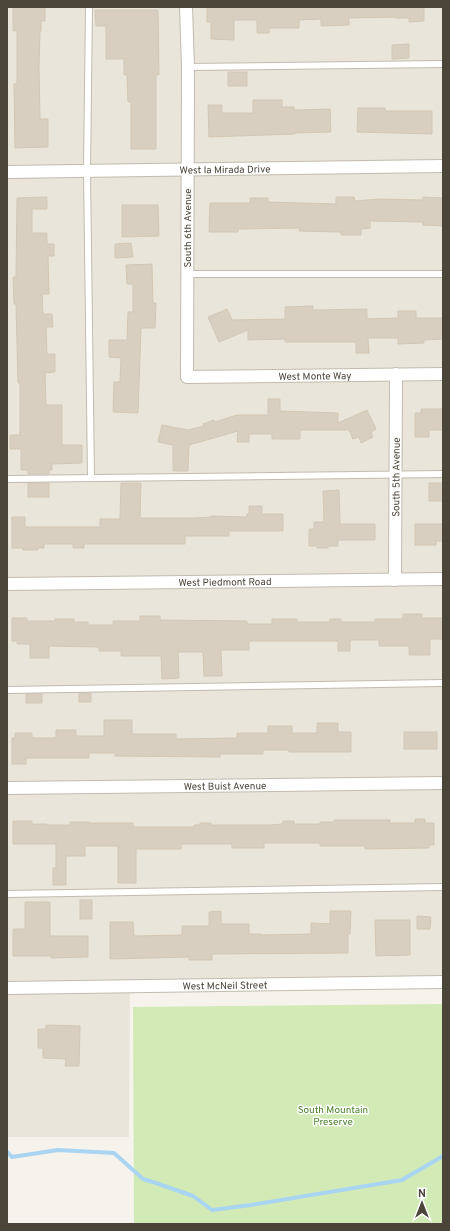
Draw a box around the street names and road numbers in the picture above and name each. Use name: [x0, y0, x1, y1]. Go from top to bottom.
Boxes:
street label: West la Mirada Drive: [179, 163, 271, 178]
street label: South 6th Avenue: [182, 188, 195, 268]
street label: West Monte Way: [278, 370, 352, 384]
street label: South 5th Avenue: [390, 437, 404, 517]
street label: West Piedmont Road: [178, 576, 272, 590]
street label: West Buist Avenue: [184, 780, 266, 794]
street label: West McNeil Street: [182, 979, 268, 994]

